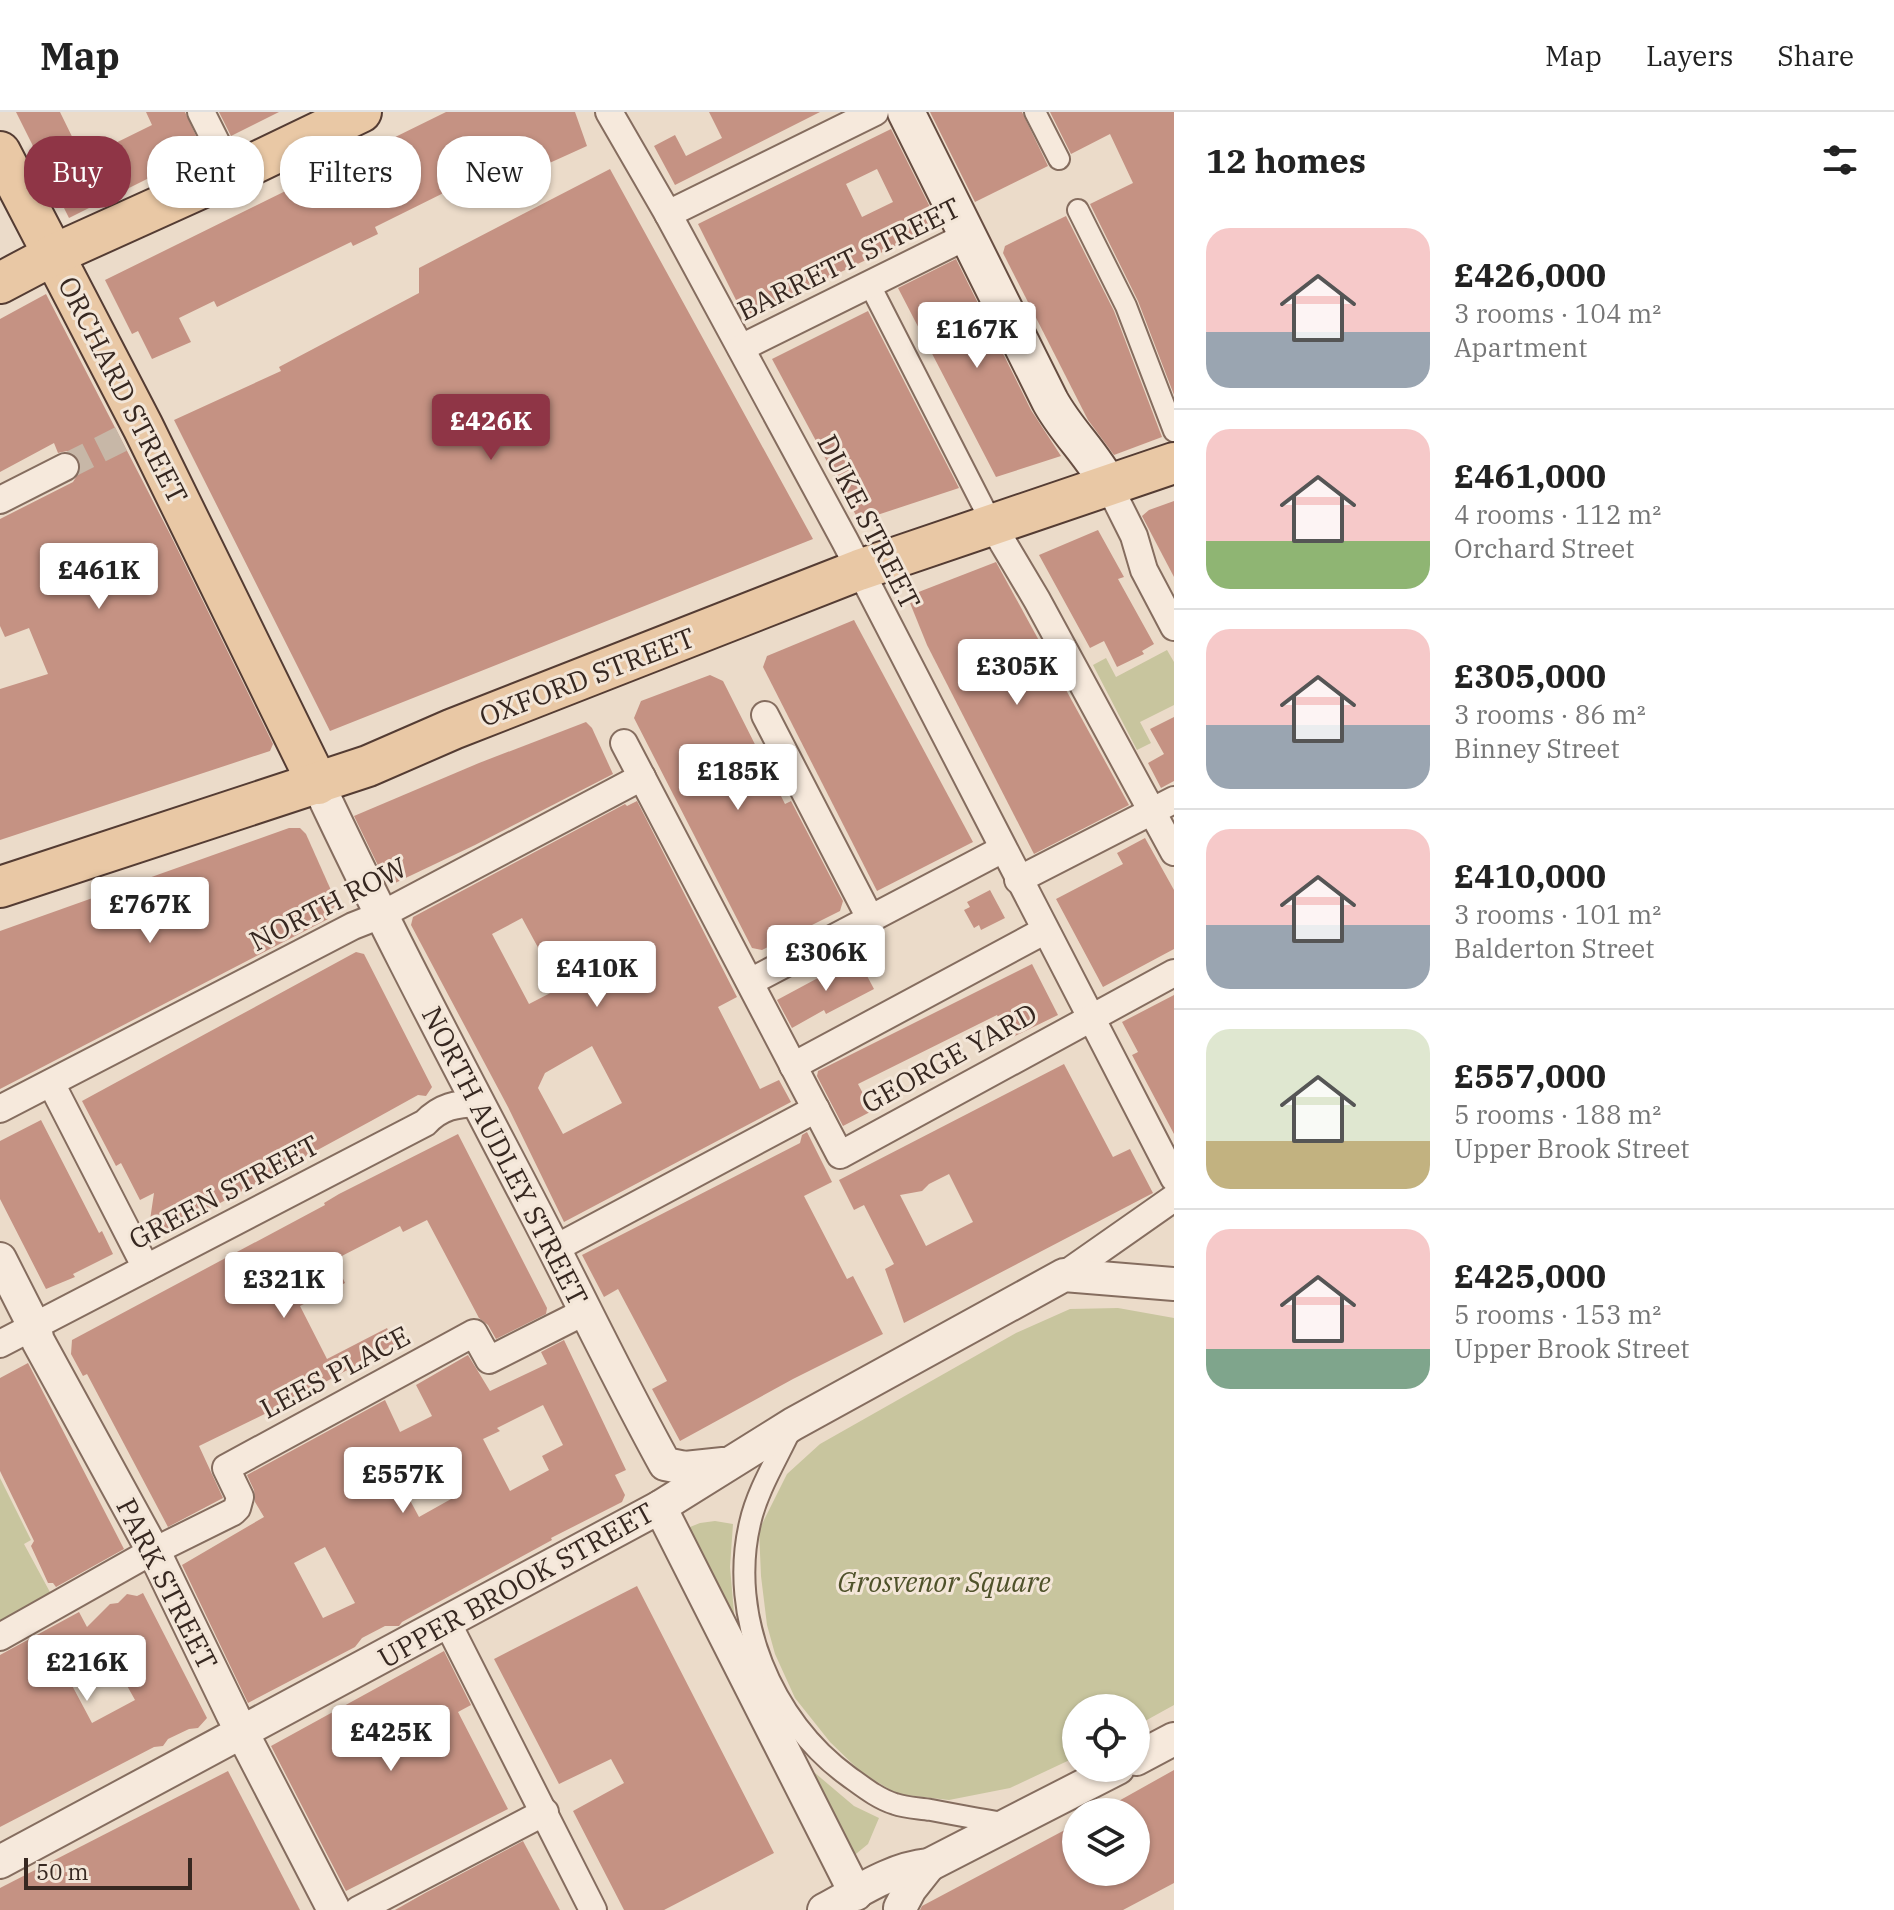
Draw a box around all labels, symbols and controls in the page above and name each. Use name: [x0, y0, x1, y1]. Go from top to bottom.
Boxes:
text: Map: [40, 31, 120, 80]
text: Map: [1545, 37, 1602, 74]
text: Layers: [1646, 37, 1733, 74]
text: Share: [1777, 37, 1854, 74]
chip: Buy: [24, 136, 131, 208]
chip: Rent: [147, 136, 264, 208]
chip: Filters: [280, 136, 421, 208]
chip: New: [437, 136, 551, 208]
text: 12 homes: [1206, 138, 1366, 182]
icon: filters: [1818, 138, 1862, 182]
street label: BARRETT STREET: [731, 188, 967, 329]
text: £426,000: [1454, 252, 1606, 296]
icon: home: [1270, 260, 1366, 356]
street label: ORCHARD STREET: [50, 270, 197, 510]
text: 3 rooms · 104 m²: [1454, 296, 1661, 330]
pin: £167K: [921, 302, 1033, 370]
text: £167K: [936, 311, 1018, 345]
text: Apartment: [1454, 330, 1587, 364]
pin: £426K: [435, 394, 547, 462]
text: £426K: [450, 403, 532, 437]
street label: DUKE STREET: [809, 428, 929, 616]
text: £461,000: [1454, 453, 1606, 497]
icon: home: [1270, 461, 1366, 557]
text: 4 rooms · 112 m²: [1454, 497, 1661, 531]
text: Orchard Street: [1454, 531, 1634, 565]
pin: £461K: [43, 543, 155, 611]
text: £461K: [58, 552, 140, 586]
street label: OXFORD STREET: [474, 618, 700, 735]
pin: £305K: [961, 639, 1073, 707]
text: £305K: [976, 648, 1058, 682]
text: £305,000: [1454, 653, 1606, 697]
icon: home: [1270, 661, 1366, 757]
text: 3 rooms · 86 m²: [1454, 697, 1646, 731]
text: Binney Street: [1454, 731, 1620, 765]
pin: £185K: [682, 744, 794, 812]
text: £185K: [697, 753, 779, 787]
street label: NORTH ROW: [243, 848, 413, 959]
text: £410,000: [1454, 853, 1606, 897]
icon: home: [1270, 861, 1366, 957]
pin: £767K: [94, 877, 206, 945]
text: £767K: [109, 886, 191, 920]
text: 3 rooms · 101 m²: [1454, 897, 1661, 931]
pin: £306K: [770, 925, 882, 993]
text: Balderton Street: [1454, 931, 1654, 965]
text: £306K: [785, 934, 867, 968]
pin: £410K: [541, 941, 653, 1009]
text: £410K: [556, 950, 638, 984]
street label: GEORGE YARD: [854, 994, 1043, 1121]
street label: NORTH AUDLEY STREET: [414, 1000, 597, 1312]
text: £557,000: [1454, 1053, 1606, 1097]
icon: home: [1270, 1061, 1366, 1157]
text: 5 rooms · 188 m²: [1454, 1097, 1661, 1131]
street label: GREEN STREET: [122, 1126, 325, 1257]
text: Upper Brook Street: [1454, 1131, 1690, 1165]
pin: £321K: [228, 1252, 340, 1320]
text: £425,000: [1454, 1253, 1606, 1297]
text: £321K: [243, 1261, 325, 1295]
icon: home: [1270, 1261, 1366, 1357]
text: 5 rooms · 153 m²: [1454, 1297, 1661, 1331]
street label: LEES PLACE: [253, 1317, 416, 1427]
text: Upper Brook Street: [1454, 1331, 1690, 1365]
pin: £557K: [347, 1447, 459, 1515]
text: £557K: [362, 1456, 444, 1490]
street label: PARK STREET: [108, 1492, 227, 1676]
street label: UPPER BROOK STREET: [371, 1493, 660, 1676]
park label: Grosvenor Square: [837, 1563, 1051, 1600]
pin: £216K: [31, 1635, 143, 1703]
text: £216K: [46, 1644, 128, 1678]
map controls: [1062, 1694, 1150, 1886]
button: locate: [1062, 1694, 1150, 1782]
pin: £425K: [335, 1705, 447, 1773]
text: £425K: [350, 1714, 432, 1748]
button: layers: [1062, 1798, 1150, 1886]
scale bar: [24, 1854, 192, 1890]
text: 50 m: [36, 1857, 88, 1886]

